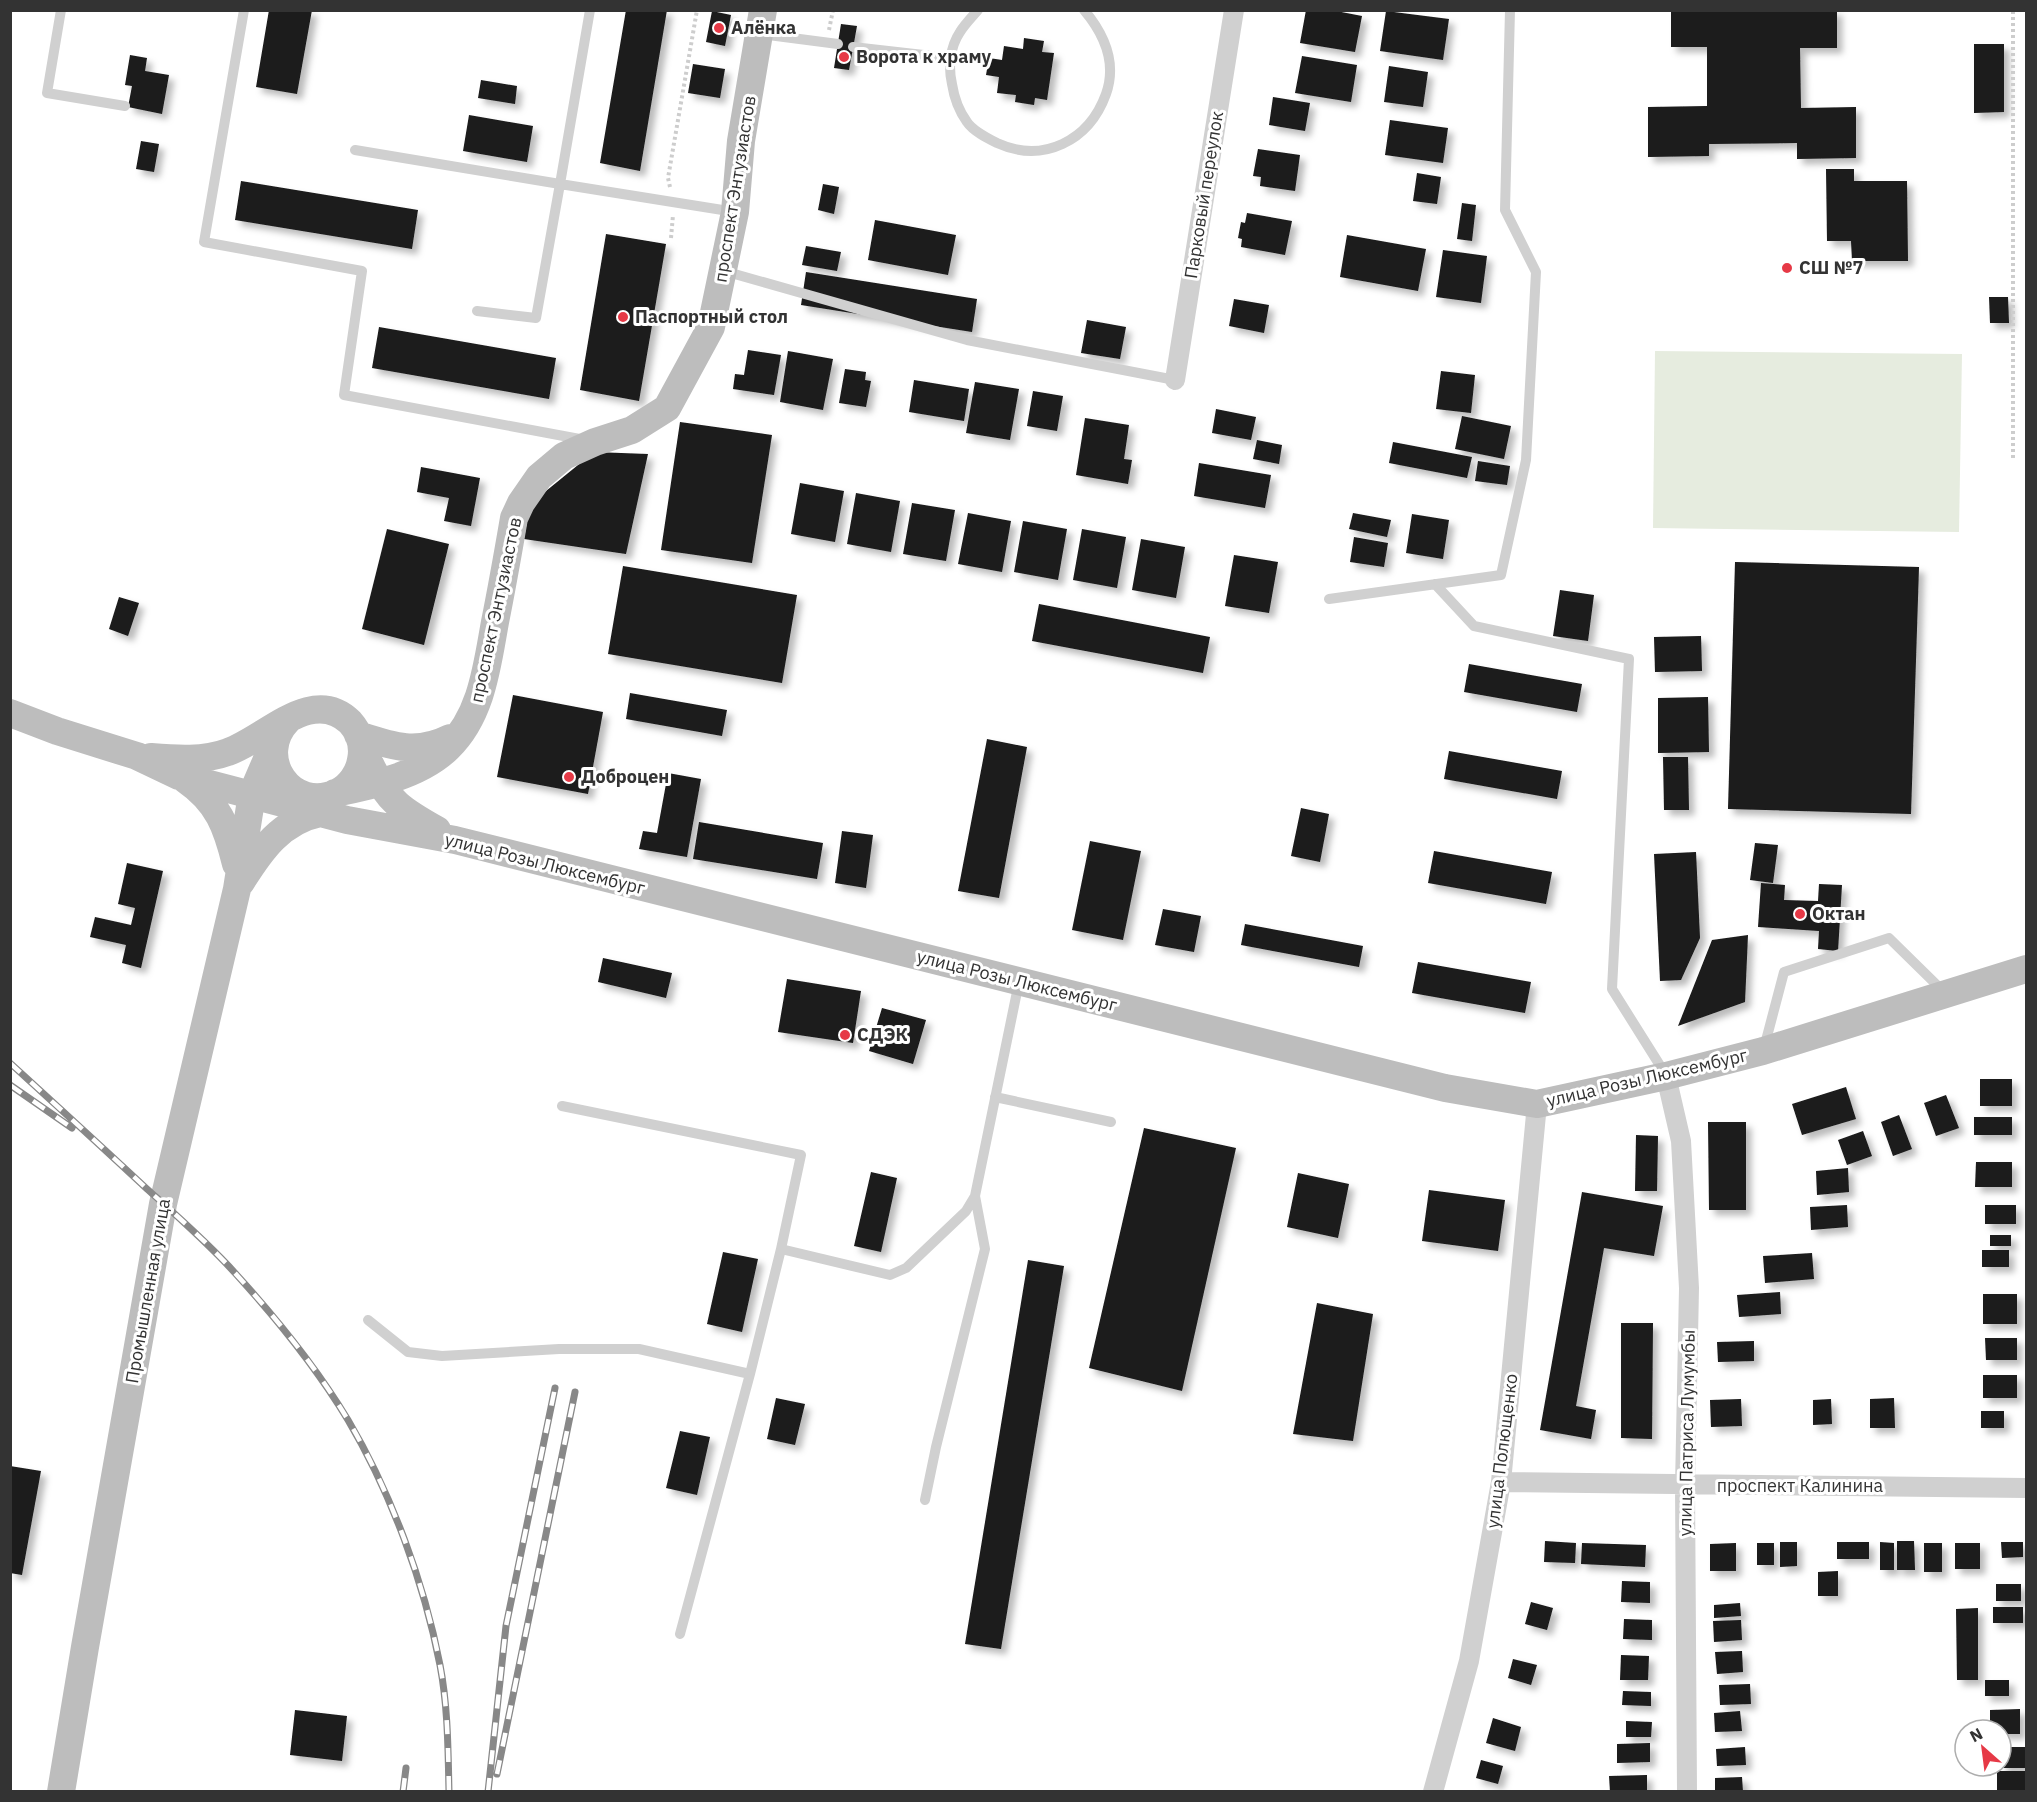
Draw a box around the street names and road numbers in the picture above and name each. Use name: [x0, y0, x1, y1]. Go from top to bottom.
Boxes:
street label: проспект Энтузиастов: [708, 94, 761, 284]
street label: Парковый переулок: [1179, 109, 1228, 280]
street label: проспект Энтузиастов: [465, 515, 526, 705]
street label: улица Розы Люксембург: [443, 827, 648, 900]
street label: улица Розы Люксембург: [915, 944, 1120, 1017]
street label: улица Розы Люксембург: [1544, 1043, 1750, 1112]
street label: Промышленная улица: [120, 1196, 175, 1385]
street label: улица Патриса Лумумбы: [1673, 1329, 1700, 1537]
street label: улица Полющенко: [1481, 1372, 1522, 1530]
street label: проспект Калинина: [1717, 1474, 1884, 1497]

